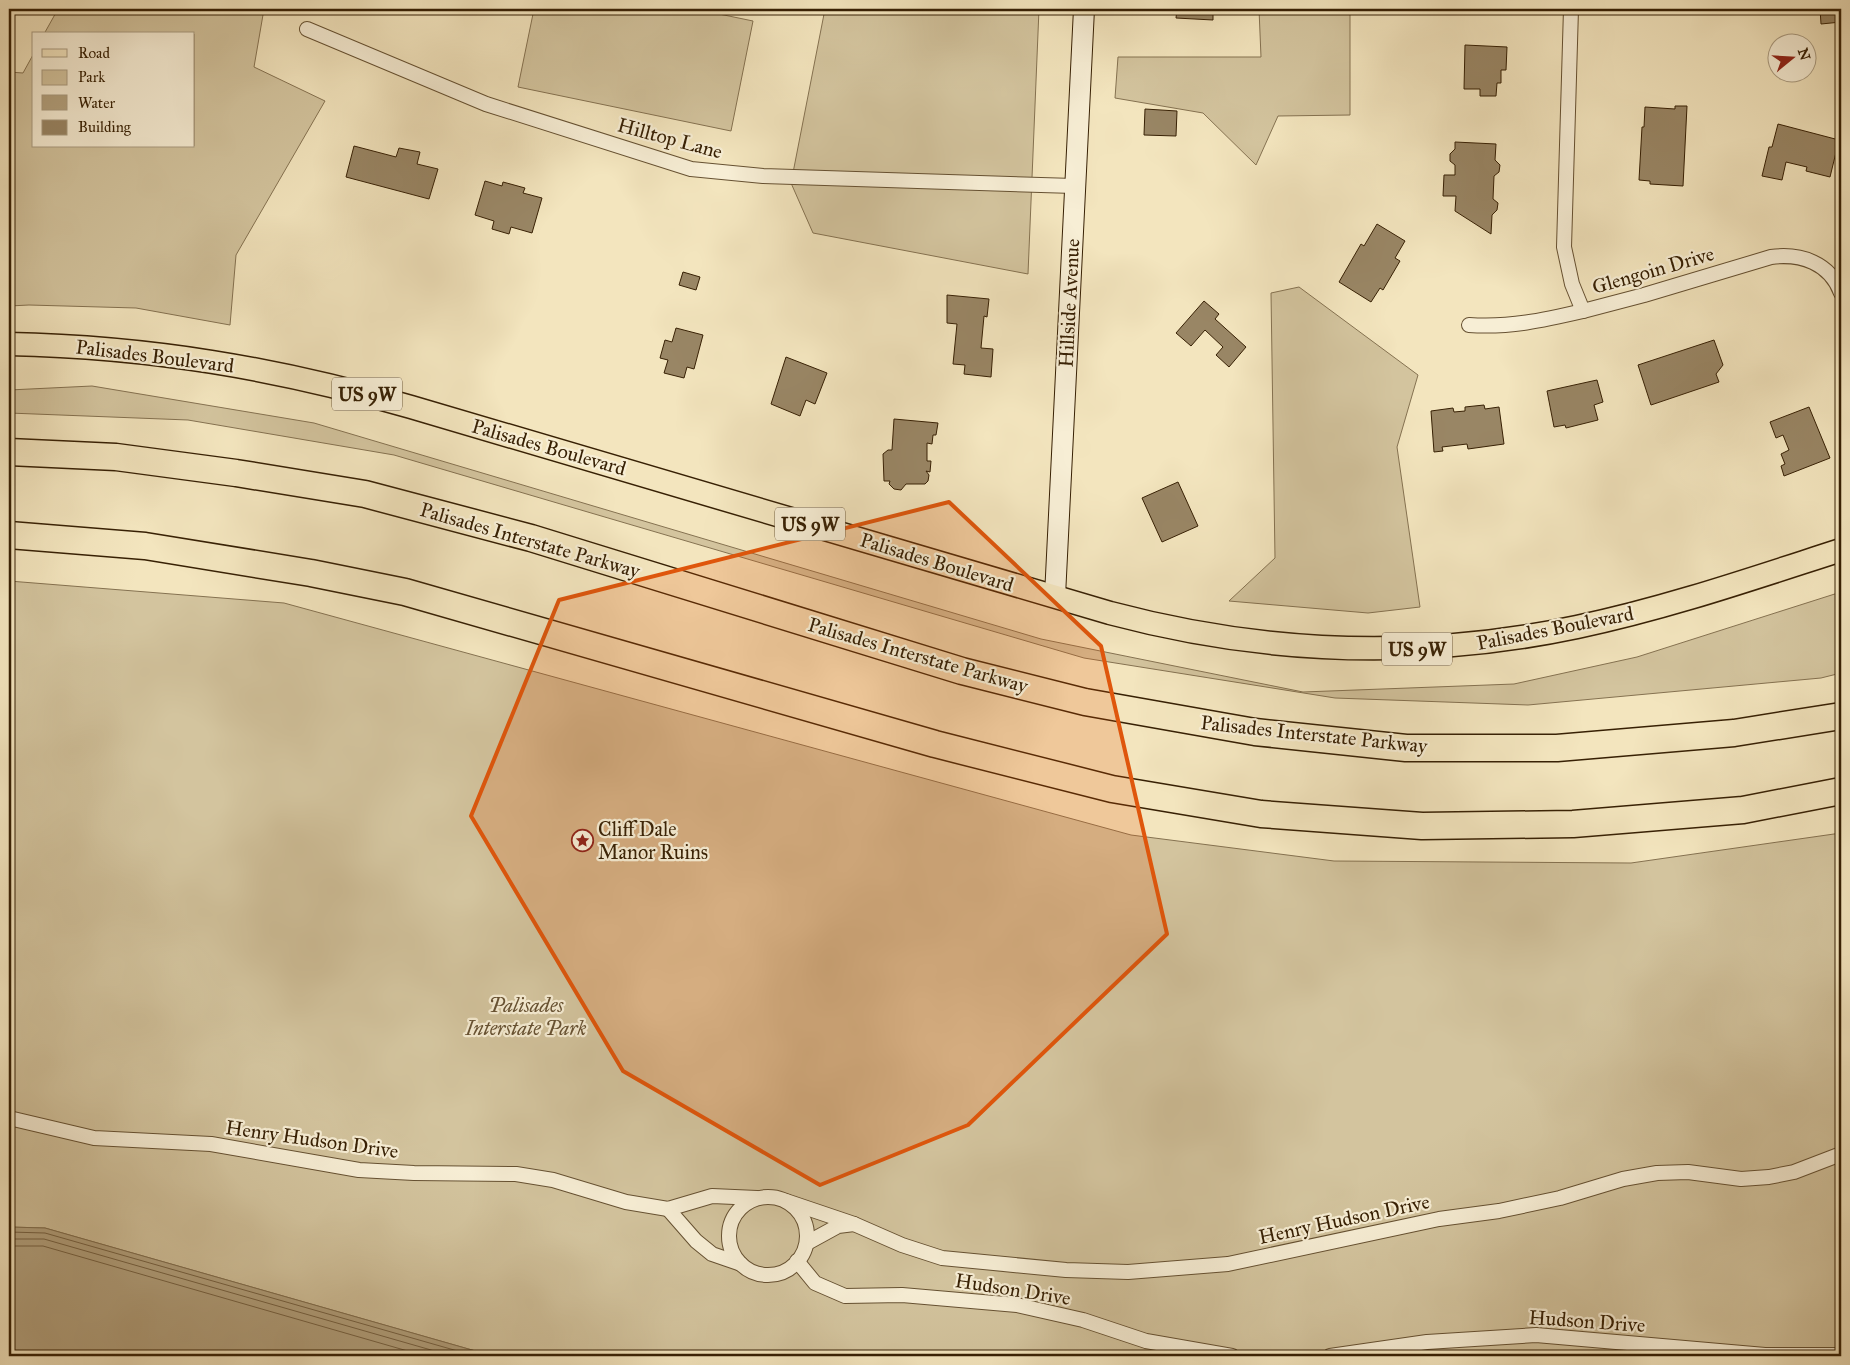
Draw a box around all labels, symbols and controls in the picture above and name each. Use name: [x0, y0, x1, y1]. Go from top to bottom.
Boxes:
legend: [32, 32, 195, 148]
north arrow: [1768, 32, 1818, 82]
text: Road: [78, 44, 110, 62]
text: N: [1794, 46, 1814, 63]
text: Park: [78, 68, 105, 86]
text: Water: [78, 94, 115, 112]
street label: Hilltop Lane: [615, 112, 725, 164]
text: Building: [78, 118, 132, 136]
street label: Hillside Avenue: [1054, 238, 1084, 368]
street label: Glengoin Drive: [1589, 241, 1717, 300]
street label: Palisades Boulevard: [74, 334, 236, 378]
road number: US 9W: [332, 378, 402, 410]
street label: Palisades Boulevard: [469, 414, 629, 480]
street label: Palisades Interstate Parkway: [417, 497, 643, 583]
road number: US 9W: [775, 508, 845, 540]
street label: Palisades Boulevard: [857, 527, 1017, 597]
street label: Palisades Boulevard: [1475, 601, 1635, 655]
street label: Palisades Interstate Parkway: [805, 612, 1031, 698]
road number: US 9W: [1382, 633, 1452, 666]
street label: Palisades Interstate Parkway: [1200, 710, 1429, 758]
place label: Cliff Dale Manor Ruins: [598, 817, 708, 864]
place icon: Cliff Dale Manor Ruins: [570, 829, 594, 853]
park label: Palisades Interstate Park: [465, 993, 587, 1040]
street label: Henry Hudson Drive: [224, 1115, 400, 1163]
street label: Henry Hudson Drive: [1256, 1189, 1432, 1249]
street label: Hudson Drive: [953, 1268, 1073, 1310]
street label: Hudson Drive: [1528, 1305, 1646, 1337]

